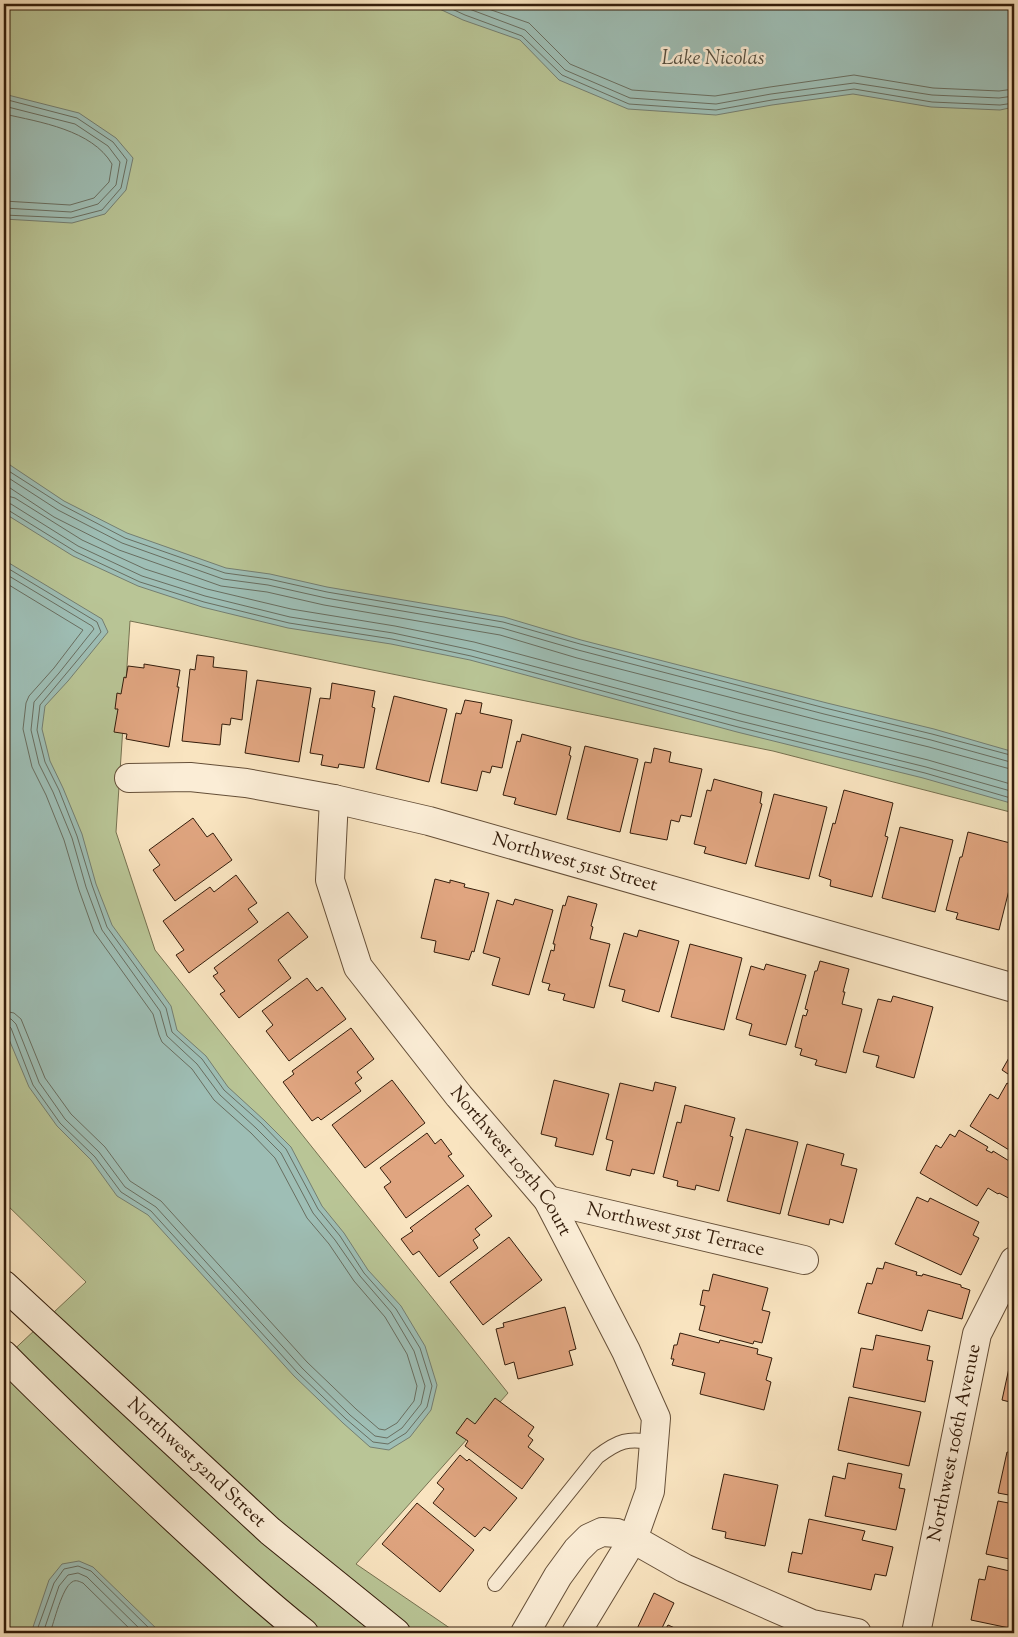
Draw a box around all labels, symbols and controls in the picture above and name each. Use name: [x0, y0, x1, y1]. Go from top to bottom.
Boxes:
water label: Lake Nicolas: [662, 45, 765, 74]
street label: Northwest 51st Street: [489, 826, 661, 899]
street label: Northwest 105th Court: [443, 1081, 578, 1241]
street label: Northwest 51st Terrace: [584, 1196, 767, 1264]
street label: Northwest 106th Avenue: [921, 1341, 988, 1544]
street label: Northwest 52nd Street: [121, 1392, 272, 1535]

